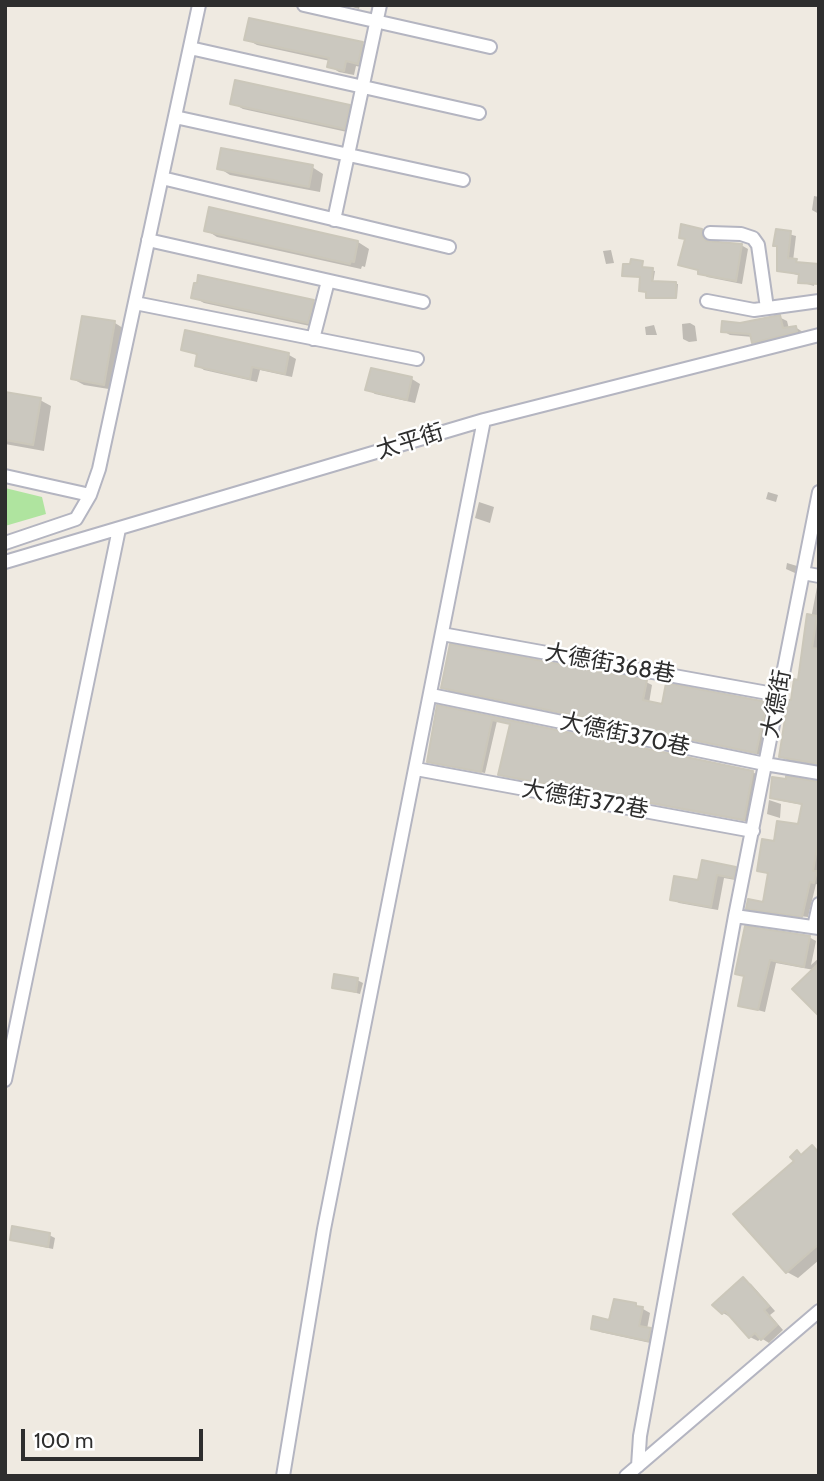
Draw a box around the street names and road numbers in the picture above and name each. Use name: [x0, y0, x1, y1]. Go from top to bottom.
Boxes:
street label: 太平街: [373, 419, 447, 465]
street label: 大德街368巷: [543, 639, 677, 689]
street label: 大德街: [757, 668, 797, 740]
street label: 大德街370巷: [558, 708, 692, 762]
street label: 大德街372巷: [520, 775, 650, 825]

